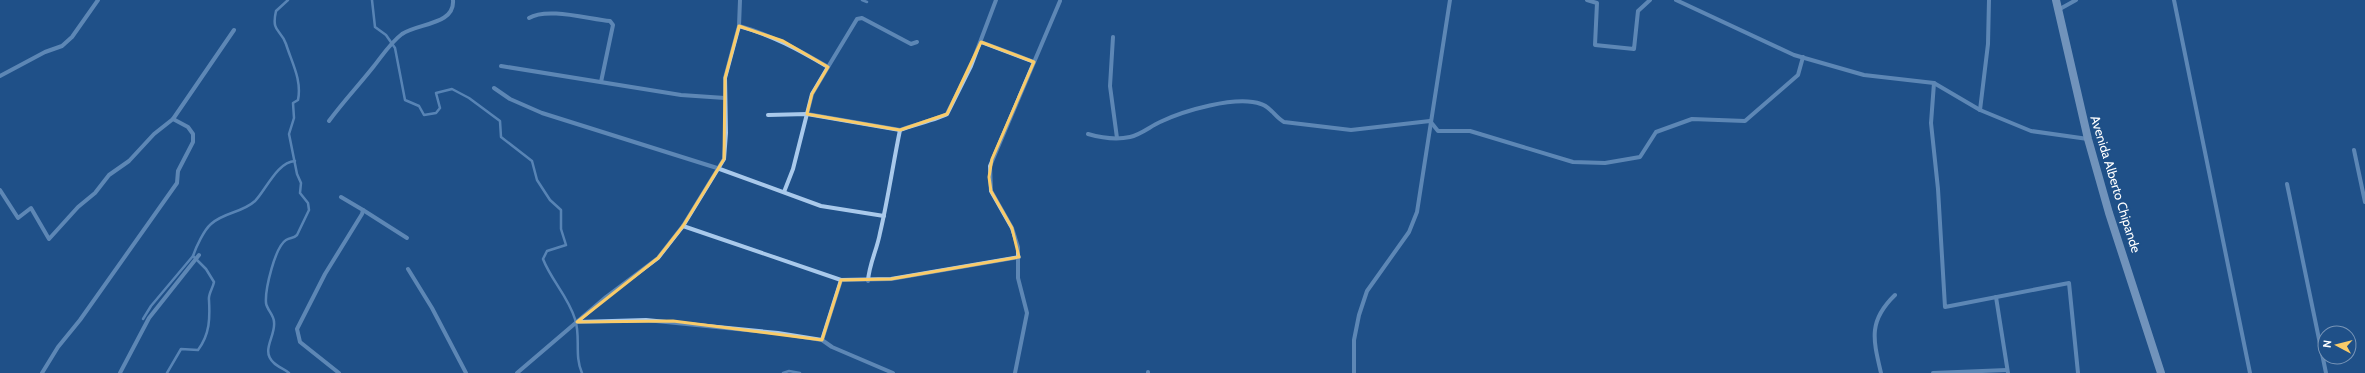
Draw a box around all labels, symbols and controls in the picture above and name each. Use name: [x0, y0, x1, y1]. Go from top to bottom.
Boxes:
street label: Avenida Alberto Chipande: [2087, 113, 2145, 255]
north arrow: [2317, 325, 2357, 365]
text: N: [2320, 339, 2334, 348]

